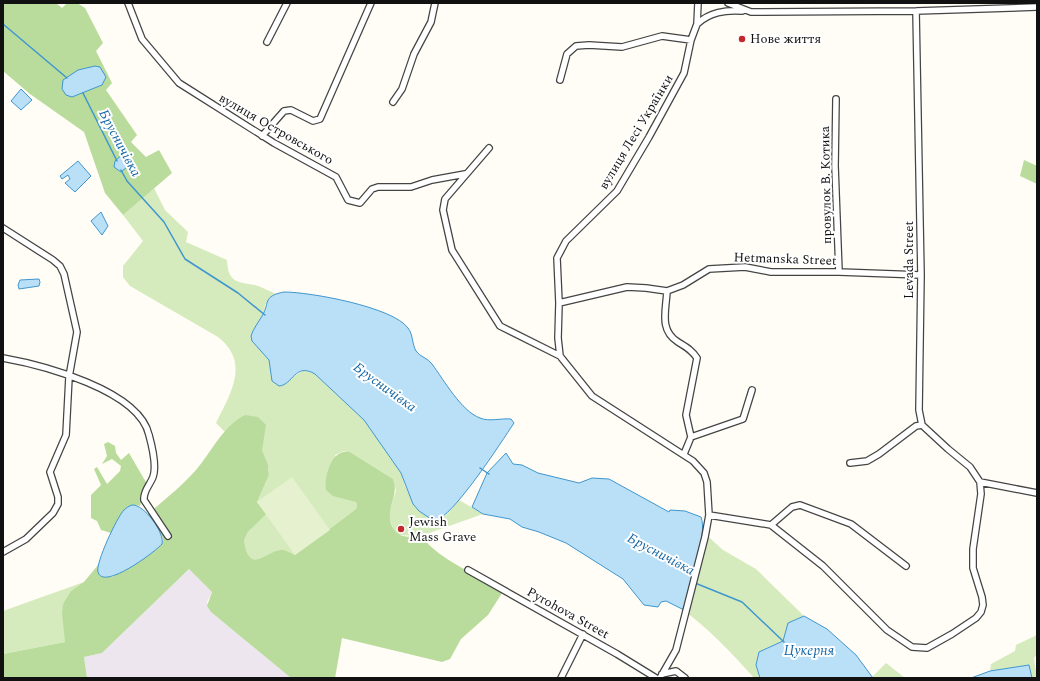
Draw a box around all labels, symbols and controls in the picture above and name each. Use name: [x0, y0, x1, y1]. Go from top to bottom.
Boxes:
place label: Нове життя: [750, 29, 821, 49]
marker: Нове життя: [737, 34, 747, 44]
street label: вулиця Лесі Українки: [594, 71, 678, 193]
street label: вулиця Островського: [215, 88, 337, 170]
water label: Брусничівка: [93, 106, 147, 180]
street label: провулок В. Котика: [815, 125, 837, 244]
street label: Levada Street: [899, 221, 919, 299]
street label: Hetmanska Street: [733, 247, 837, 271]
water label: Брусничівка: [349, 357, 421, 417]
place label: Jewish Mass Grave: [409, 512, 476, 547]
marker: Jewish Mass Grave: [396, 524, 406, 534]
water label: Брусничівка: [624, 527, 698, 581]
street label: Pyrohova Street: [523, 582, 613, 644]
water label: Цукерня: [784, 640, 835, 661]

